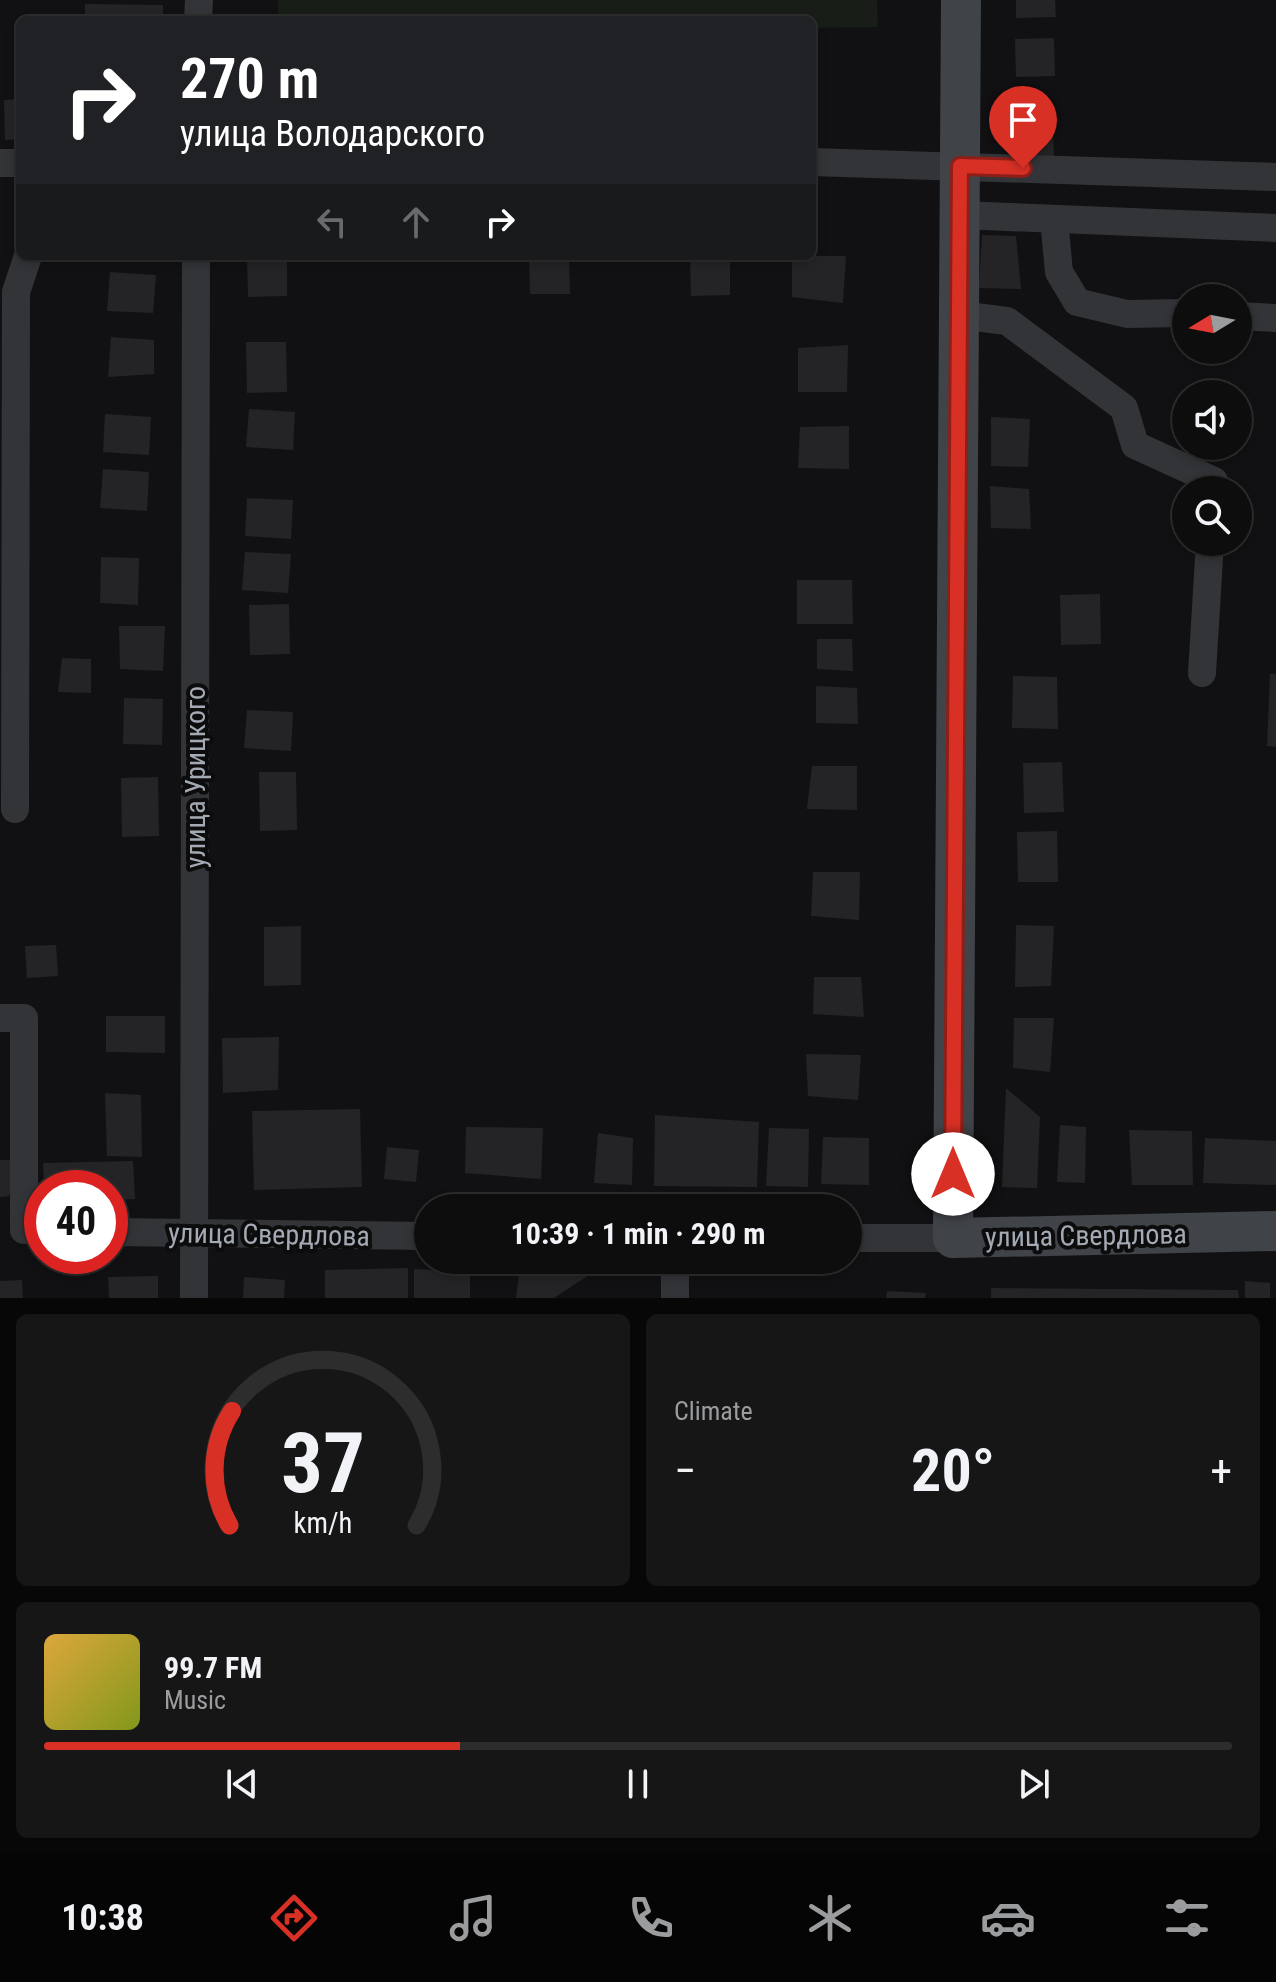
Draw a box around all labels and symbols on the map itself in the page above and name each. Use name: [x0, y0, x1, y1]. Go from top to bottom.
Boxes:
pin: [989, 86, 1057, 168]
north arrow: [1172, 284, 1252, 364]
street label: улица Урицкого: [179, 686, 212, 868]
position arrow: [911, 1132, 995, 1216]
speed limit sign: 40: [24, 1170, 128, 1274]
street label: улица Свердлова: [168, 1216, 370, 1253]
street label: улица Свердлова: [985, 1217, 1187, 1254]

